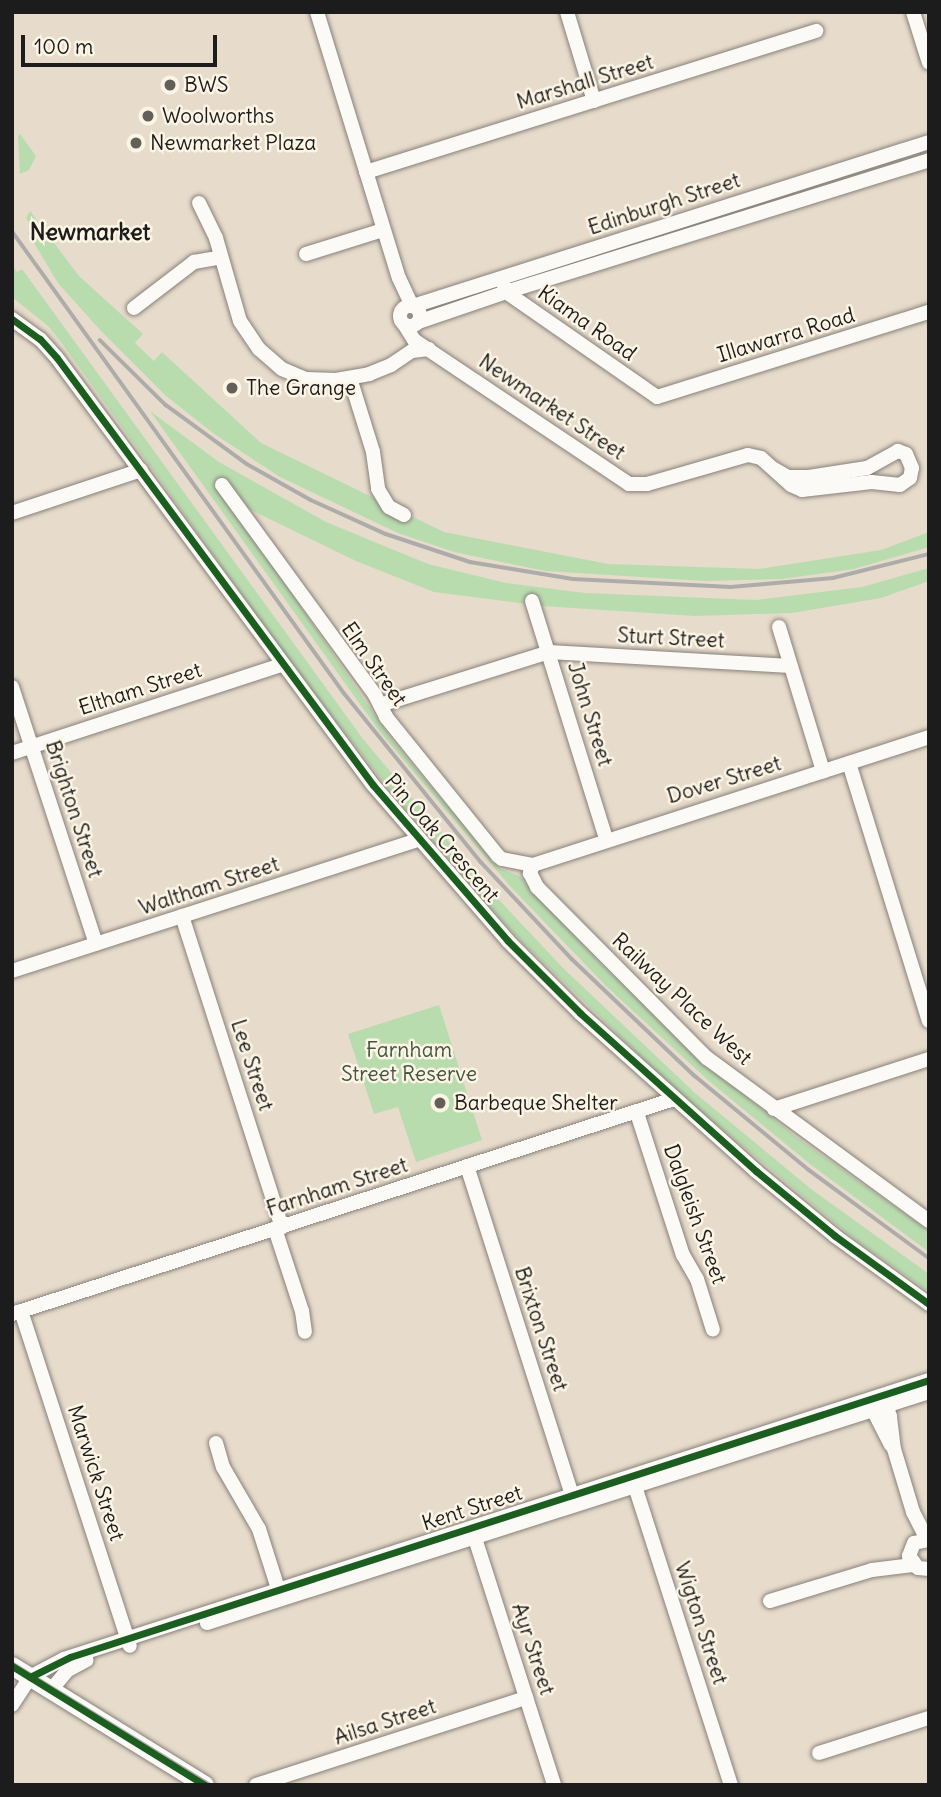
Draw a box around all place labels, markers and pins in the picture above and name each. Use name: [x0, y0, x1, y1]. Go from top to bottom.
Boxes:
place label: BWS: [184, 72, 228, 98]
marker: BWS: [162, 77, 178, 93]
place label: Woolworths: [162, 103, 274, 129]
marker: Woolworths: [140, 108, 156, 124]
place label: Newmarket Plaza: [150, 130, 316, 156]
marker: Newmarket Plaza: [128, 135, 144, 151]
place label: The Grange: [246, 375, 356, 401]
marker: The Grange: [224, 380, 240, 396]
place label: Barbeque Shelter: [454, 1090, 618, 1116]
marker: Barbeque Shelter: [432, 1095, 448, 1111]

